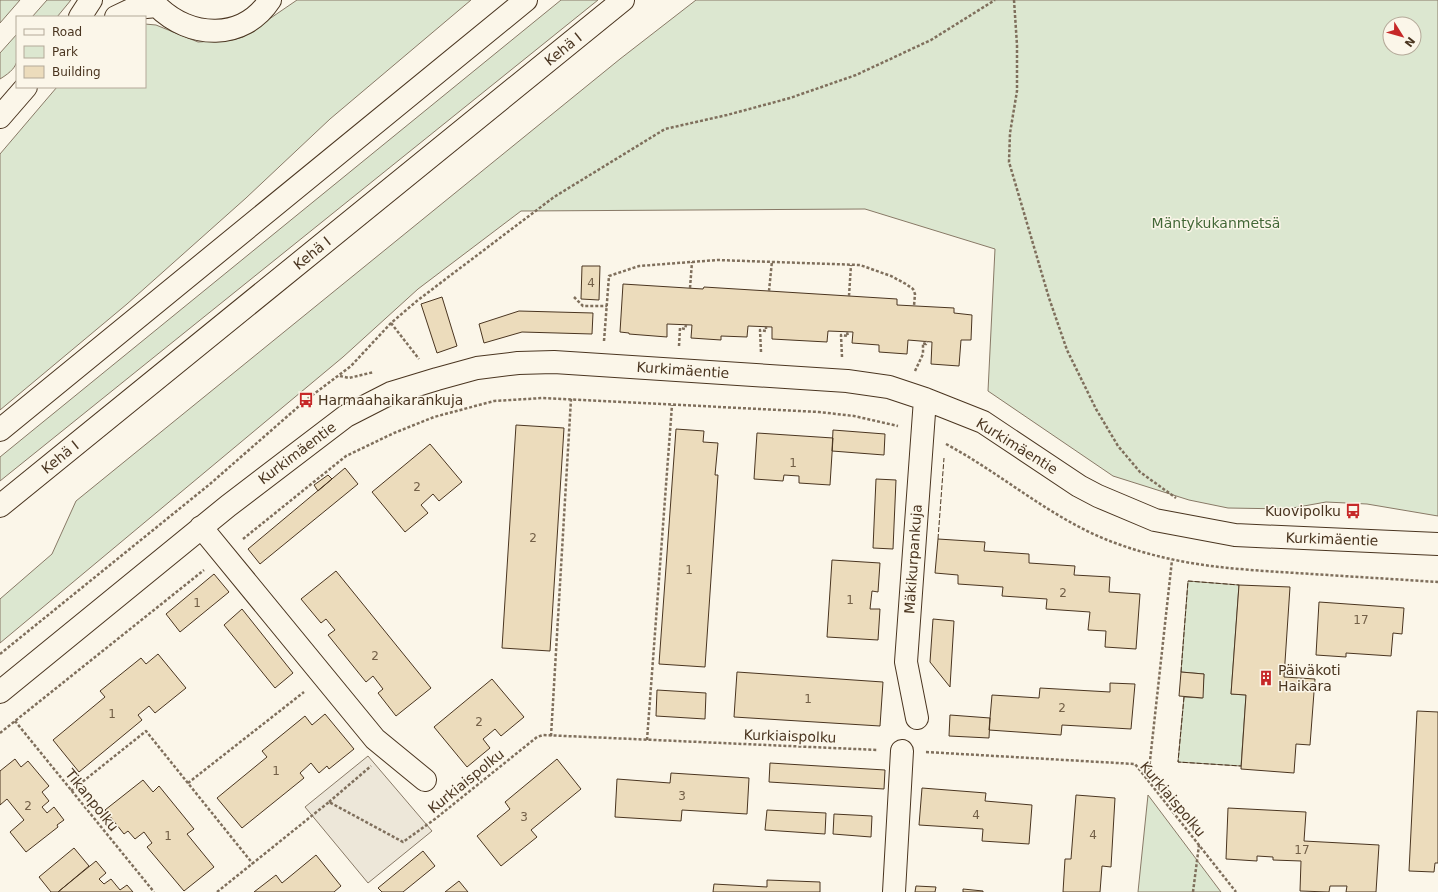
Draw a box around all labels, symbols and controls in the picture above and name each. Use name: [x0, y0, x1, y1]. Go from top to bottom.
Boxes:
legend: [16, 16, 146, 88]
north arrow: [1382, 16, 1422, 56]
text: Road: [52, 25, 82, 39]
street label: Kehä I: [541, 29, 585, 69]
text: N: [1402, 34, 1418, 49]
text: Park: [52, 45, 78, 59]
text: Building: [52, 65, 101, 79]
park label: Mäntykukanmetsä: [1152, 215, 1280, 231]
street label: Kehä I: [290, 233, 334, 273]
house number: 4: [587, 276, 595, 290]
street label: Kurkimäentie: [636, 359, 730, 381]
bus stop icon: Harmaahaikarankuja: [297, 391, 315, 409]
place label: Harmaahaikarankuja: [318, 392, 463, 408]
street label: Kurkimäentie: [973, 415, 1061, 477]
street label: Kurkimäentie: [255, 419, 339, 487]
street label: Kehä I: [38, 437, 82, 477]
house number: 1: [789, 456, 797, 470]
house number: 2: [413, 480, 421, 494]
bus stop icon: Kuovipolku: [1344, 502, 1362, 520]
street label: Mäkikurpankuja: [901, 503, 925, 615]
place label: Kuovipolku: [1265, 503, 1341, 519]
street label: Kurkimäentie: [1285, 529, 1379, 549]
house number: 2: [529, 531, 537, 545]
house number: 1: [685, 563, 693, 577]
house number: 2: [1059, 586, 1067, 600]
house number: 1: [846, 593, 854, 607]
house number: 1: [193, 596, 201, 610]
house number: 17: [1353, 613, 1369, 627]
house number: 2: [371, 649, 379, 663]
place label: Päiväkoti Haikara: [1278, 662, 1341, 694]
building icon: Päiväkoti Haikara: [1257, 669, 1275, 687]
house number: 1: [804, 692, 812, 706]
house number: 2: [1058, 701, 1066, 715]
house number: 1: [108, 707, 116, 721]
house number: 2: [475, 715, 483, 729]
street label: Kurkiaispolku: [743, 726, 837, 746]
street label: Kurkiaispolku: [425, 746, 507, 816]
street label: Kurkiaispolku: [1137, 758, 1209, 840]
house number: 1: [272, 764, 280, 778]
street label: Tikanpolku: [61, 765, 122, 834]
house number: 3: [678, 789, 686, 803]
house number: 2: [24, 799, 32, 813]
house number: 4: [972, 808, 980, 822]
house number: 3: [520, 810, 528, 824]
house number: 4: [1089, 828, 1097, 842]
house number: 1: [164, 829, 172, 843]
house number: 17: [1294, 843, 1310, 857]

